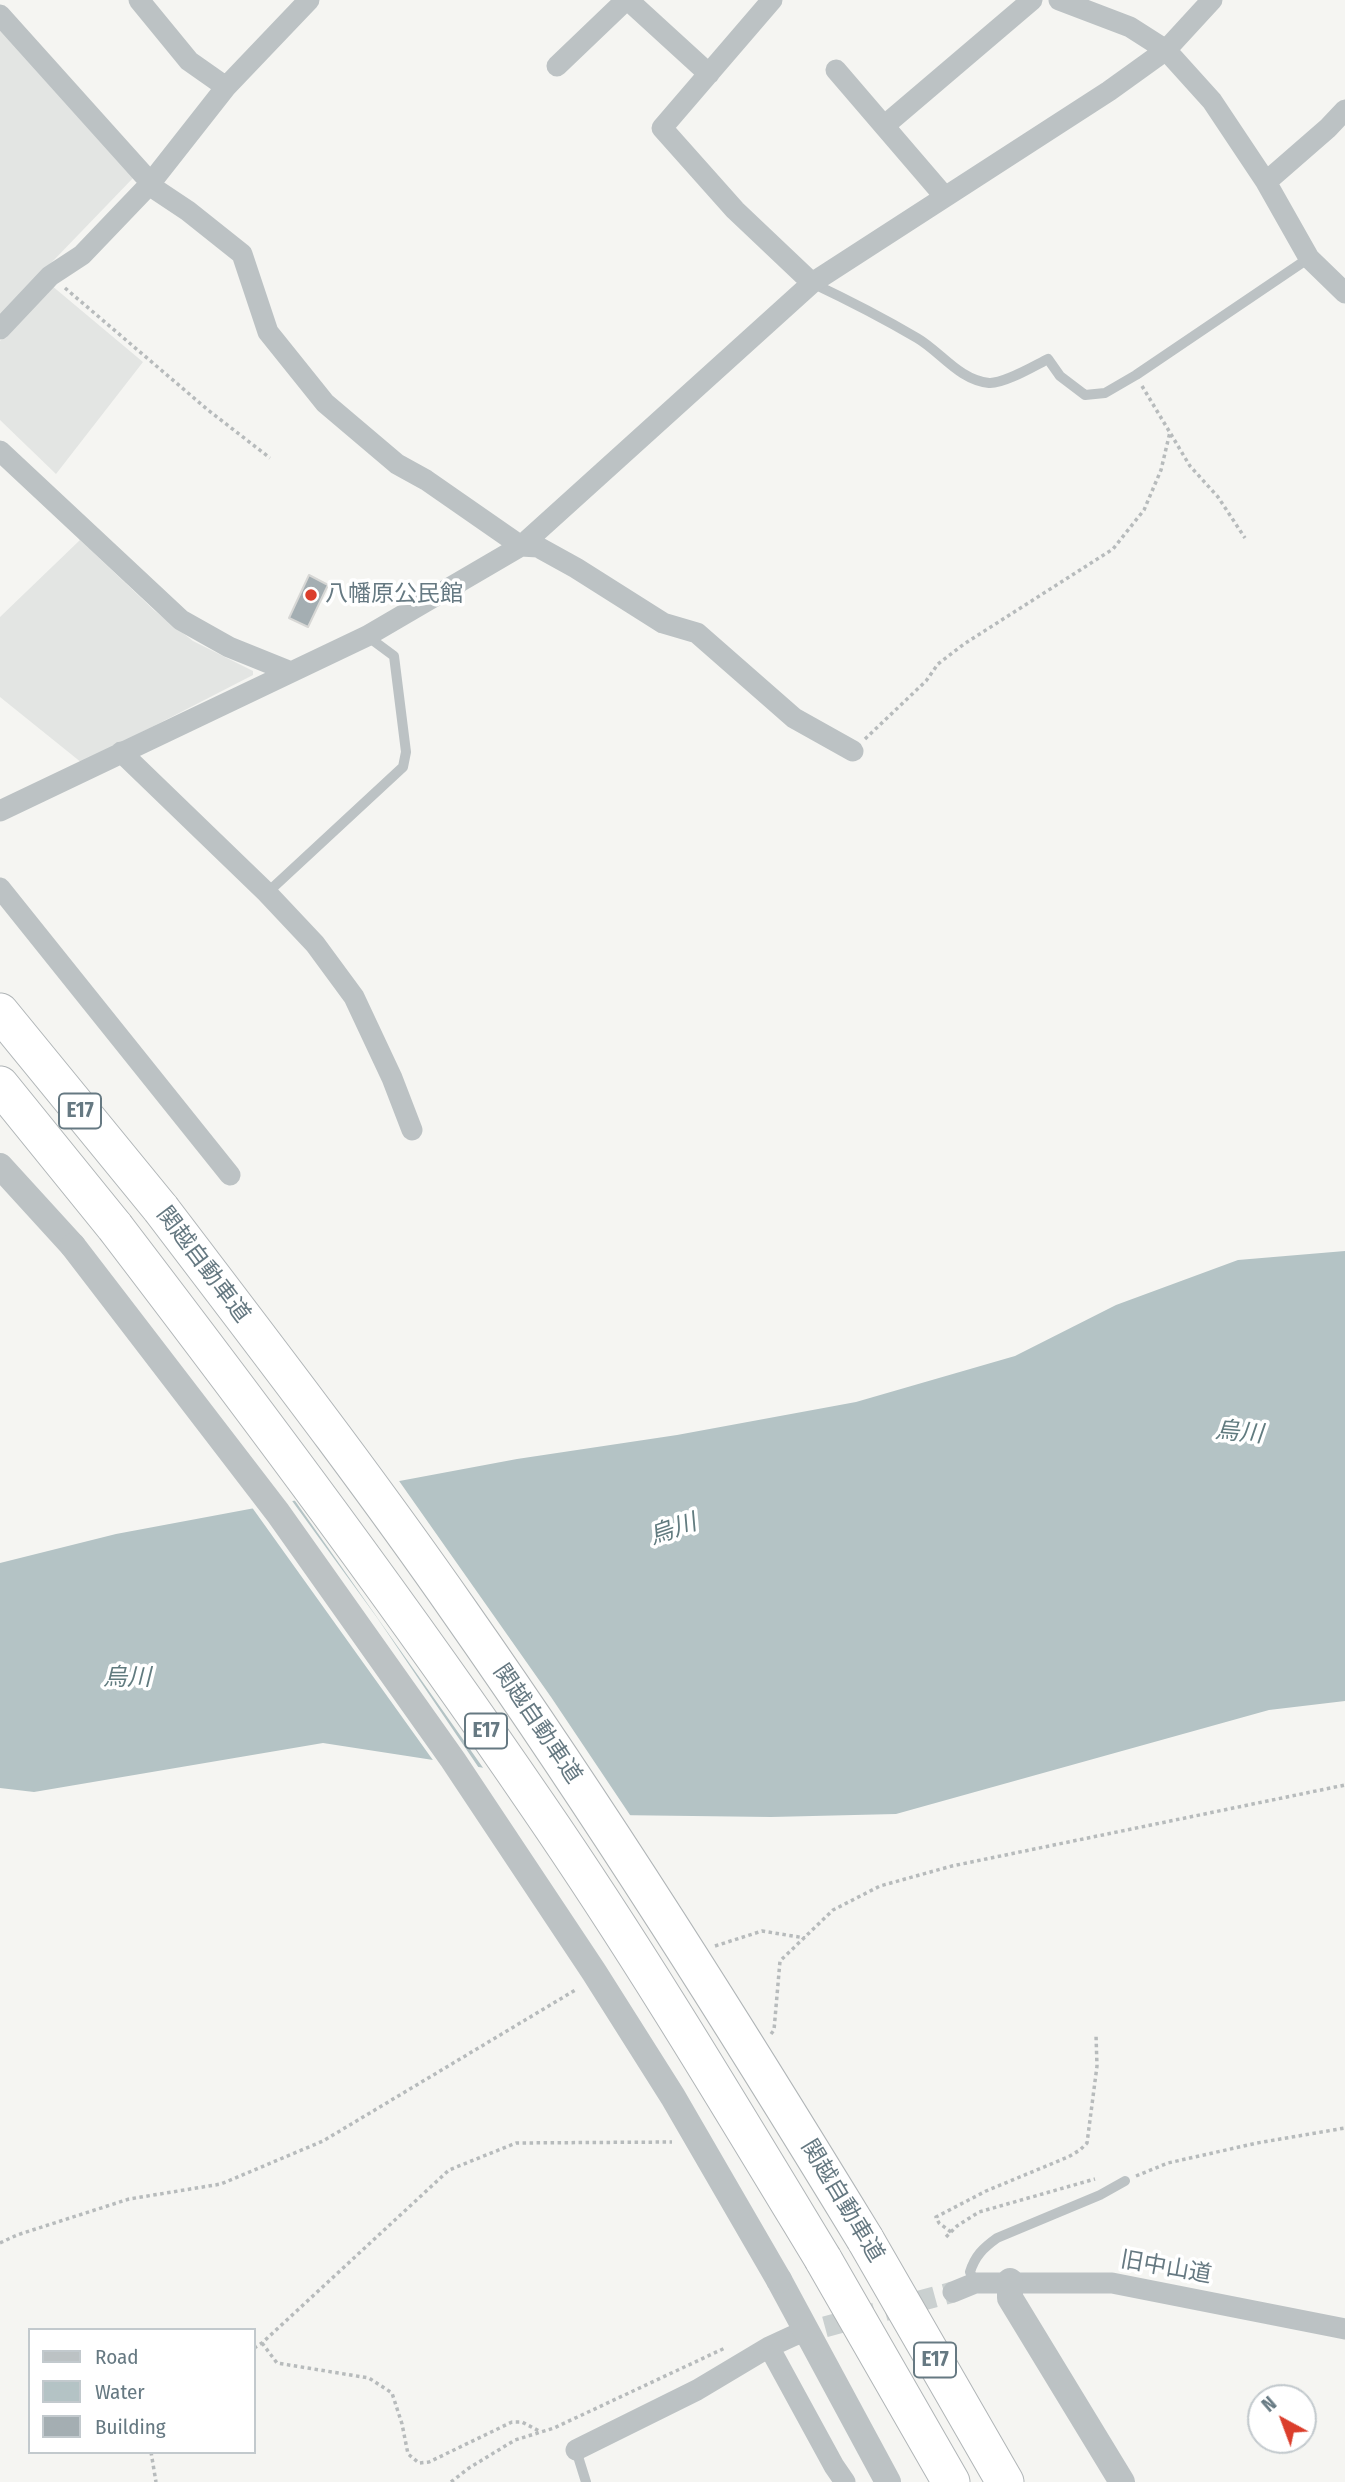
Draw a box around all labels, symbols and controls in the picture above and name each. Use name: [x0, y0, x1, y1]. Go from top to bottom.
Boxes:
place label: 八幡原公民館: [325, 581, 463, 609]
marker: 八幡原公民館: [303, 587, 319, 603]
road number: E17: [59, 1094, 101, 1128]
street label: 関越自動車道: [150, 1202, 256, 1328]
water label: 烏川: [1214, 1417, 1264, 1449]
water label: 烏川: [646, 1509, 700, 1551]
street label: 関越自動車道: [487, 1659, 587, 1789]
water label: 烏川: [103, 1664, 151, 1692]
road number: E17: [465, 1714, 507, 1748]
street label: 関越自動車道: [795, 2135, 889, 2267]
street label: 旧中山道: [1118, 2246, 1214, 2290]
legend: [28, 2328, 256, 2454]
road number: E17: [914, 2342, 956, 2378]
text: Road: [95, 2344, 139, 2370]
text: Water: [95, 2379, 145, 2405]
north arrow: [1247, 2384, 1317, 2454]
text: N: [1257, 2392, 1281, 2417]
text: Building: [95, 2414, 166, 2440]

